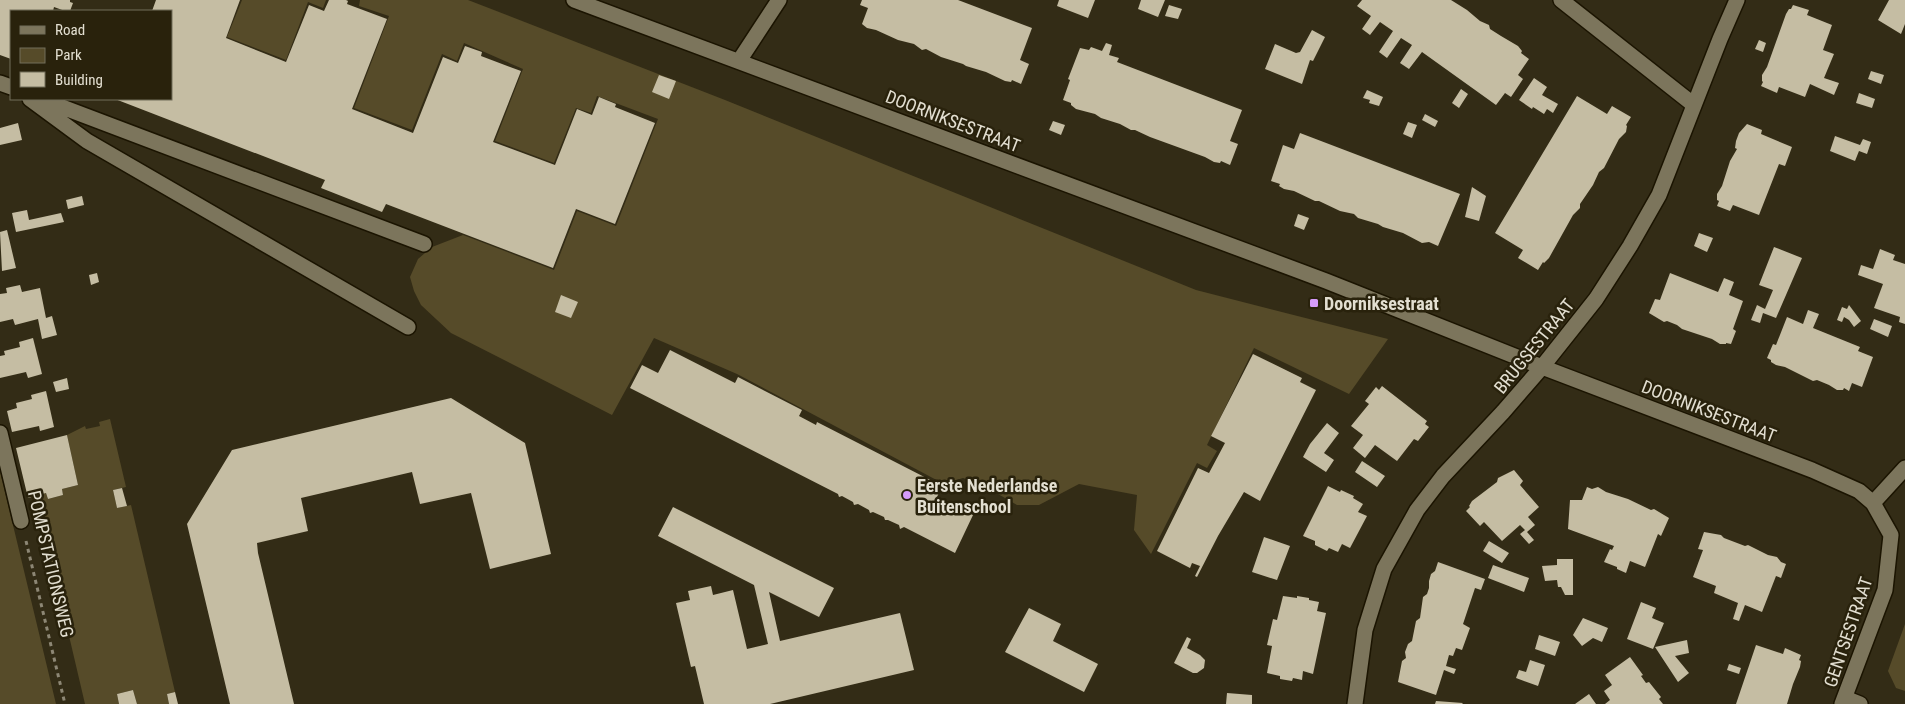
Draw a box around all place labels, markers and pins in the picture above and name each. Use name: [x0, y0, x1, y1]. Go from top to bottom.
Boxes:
place label: Doorniksestraat: [1324, 293, 1439, 314]
marker: Doorniksestraat: [1308, 297, 1320, 309]
place label: Eerste Nederlandse Buitenschool: [917, 475, 1058, 517]
marker: Eerste Nederlandse Buitenschool: [901, 489, 913, 501]

